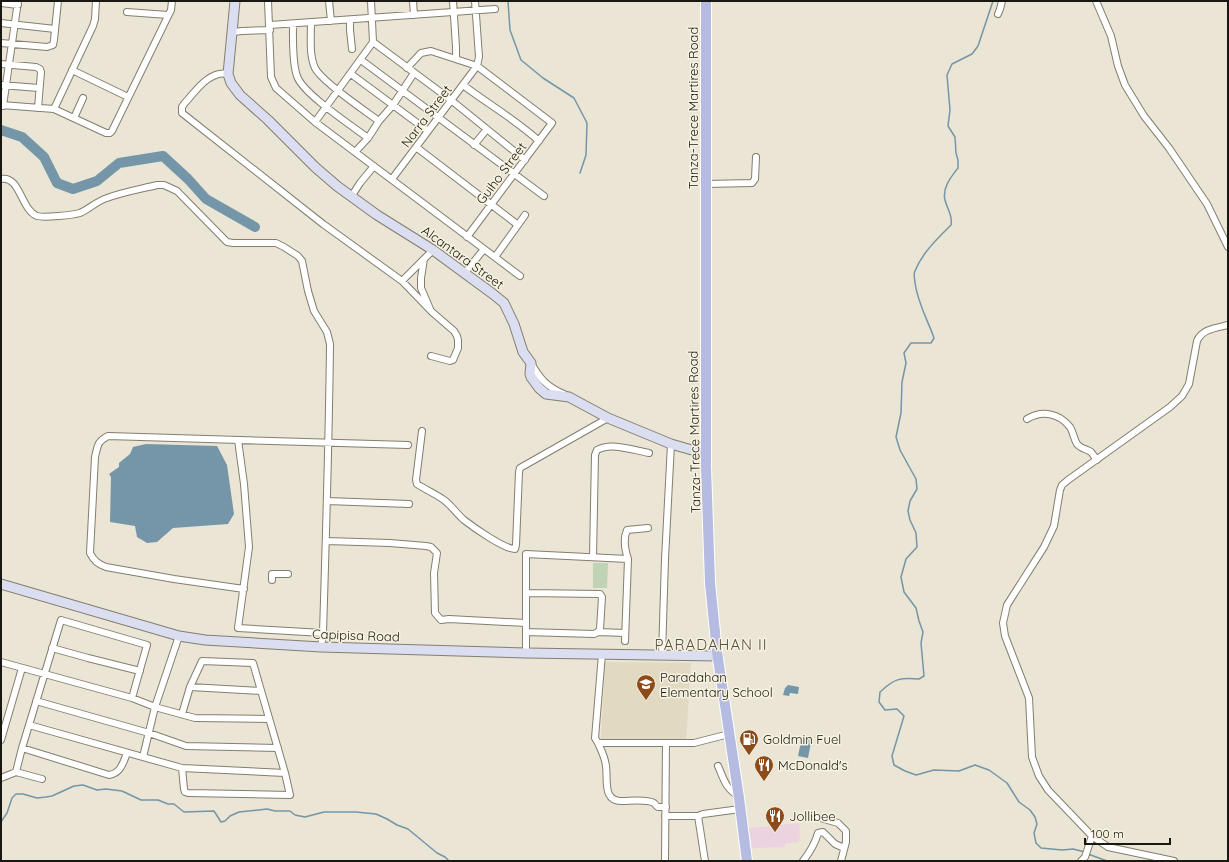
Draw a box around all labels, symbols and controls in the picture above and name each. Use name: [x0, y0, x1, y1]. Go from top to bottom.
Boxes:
street label: Tanza-Trece Martires Road: [685, 27, 701, 189]
street label: Narra Street: [397, 82, 455, 150]
street label: Guiho Street: [472, 139, 530, 207]
street label: Alcantara Street: [419, 222, 507, 292]
street label: Tanza-Trece Martires Road: [685, 351, 703, 513]
street label: Capipisa Road: [312, 625, 400, 645]
district label: PARADAHAN II: [654, 635, 768, 654]
place label: Paradahan Elementary School: [660, 669, 773, 700]
school or university icon: Paradahan Elementary School: [635, 673, 657, 701]
fuel station icon: Goldmin Fuel: [738, 728, 760, 756]
place label: Goldmin Fuel: [763, 731, 841, 747]
restaurant icon: McDonald's: [753, 754, 775, 782]
place label: McDonald's: [778, 757, 848, 773]
restaurant icon: Jollibee: [764, 805, 786, 833]
place label: Jollibee: [789, 808, 836, 824]
scale bar: [1085, 820, 1170, 846]
text: 100 m: [1091, 826, 1124, 841]

